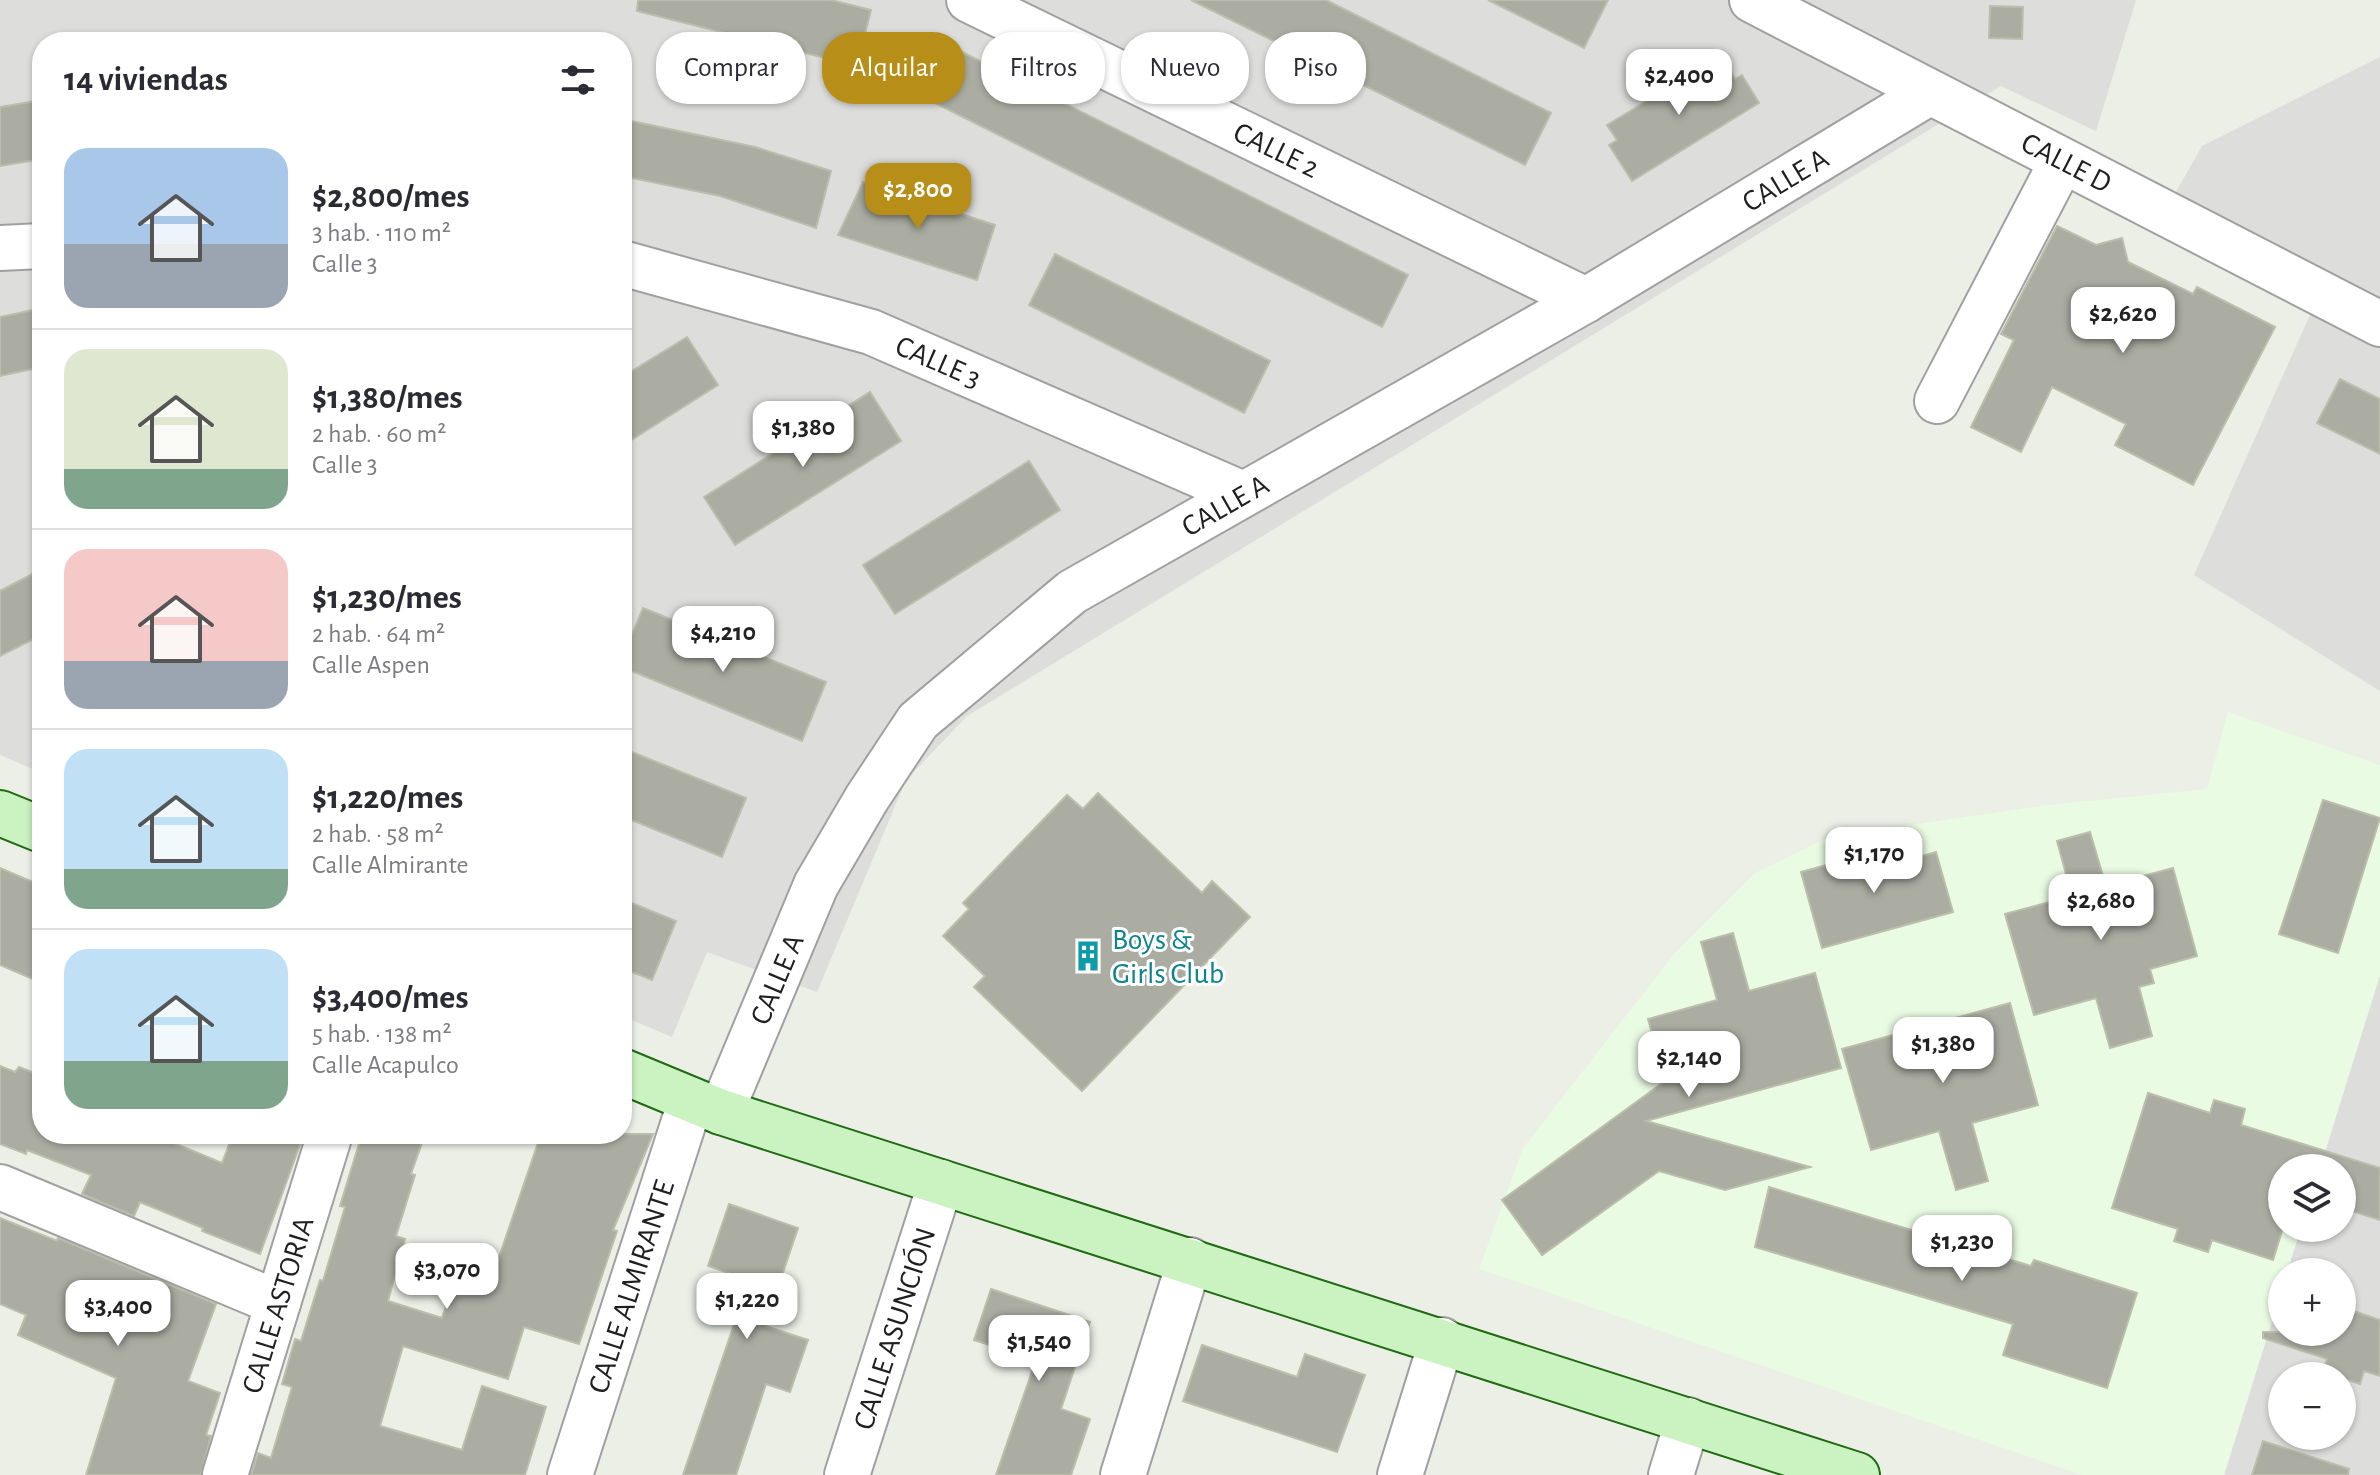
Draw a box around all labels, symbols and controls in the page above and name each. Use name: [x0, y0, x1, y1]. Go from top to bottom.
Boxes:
chip: Comprar: [656, 32, 806, 104]
chip: Alquilar: [822, 32, 965, 104]
chip: Filtros: [981, 32, 1105, 104]
chip: Nuevo: [1121, 32, 1249, 104]
chip: Piso: [1265, 32, 1366, 104]
pin: $2,400: [1614, 49, 1744, 117]
icon: filters: [556, 58, 600, 102]
text: $2,400: [1644, 62, 1714, 88]
text: 14 viviendas: [64, 63, 228, 97]
street label: CALLE 2: [1229, 117, 1324, 184]
street label: CALLE D: [2016, 128, 2116, 199]
street label: CALLE A: [1737, 143, 1834, 218]
pin: $2,800: [853, 163, 983, 231]
text: $2,800: [883, 176, 953, 202]
icon: home: [128, 180, 224, 276]
text: $2,800/mes: [312, 180, 470, 214]
text: 3 hab. · 110 m²: [312, 220, 451, 246]
text: Calle 3: [312, 251, 377, 277]
pin: $2,620: [2058, 287, 2188, 355]
text: $2,620: [2089, 300, 2157, 326]
street label: CALLE 3: [891, 331, 985, 394]
icon: home: [128, 381, 224, 477]
text: $1,380/mes: [312, 381, 463, 415]
pin: $1,380: [738, 401, 868, 469]
text: $1,380: [771, 414, 835, 440]
text: 2 hab. · 60 m²: [312, 421, 446, 447]
text: Calle 3: [312, 452, 377, 478]
street label: CALLE A: [1177, 470, 1274, 542]
icon: home: [128, 581, 224, 677]
text: $1,230/mes: [312, 581, 462, 615]
pin: $4,210: [658, 606, 788, 674]
text: $4,210: [690, 619, 756, 645]
text: 2 hab. · 64 m²: [312, 621, 445, 647]
text: Calle Aspen: [312, 652, 430, 678]
icon: home: [128, 781, 224, 877]
text: $1,220/mes: [312, 781, 463, 815]
text: 2 hab. · 58 m²: [312, 821, 444, 847]
pin: $1,170: [1809, 827, 1939, 895]
text: $1,170: [1843, 840, 1905, 866]
text: Calle Almirante: [312, 852, 468, 878]
pin: $2,680: [2036, 874, 2166, 942]
text: $2,680: [2067, 887, 2135, 913]
place label: Boys & Girls Club: [1112, 925, 1224, 989]
street label: CALLE A: [745, 930, 810, 1029]
building icon: Boys & Girls Club: [1071, 939, 1105, 973]
icon: home: [128, 981, 224, 1077]
text: $3,400/mes: [312, 981, 468, 1015]
pin: $1,380: [1878, 1017, 2008, 1085]
text: 5 hab. · 138 m²: [312, 1021, 451, 1047]
text: $1,380: [1911, 1030, 1975, 1056]
pin: $2,140: [1624, 1031, 1754, 1099]
text: $2,140: [1656, 1044, 1722, 1070]
text: Calle Acapulco: [312, 1052, 459, 1078]
map controls: [2268, 1154, 2356, 1450]
button: layers: [2268, 1154, 2356, 1242]
street label: CALLE ALMIRANTE: [583, 1177, 680, 1397]
street label: CALLE ASTORIA: [237, 1213, 320, 1397]
pin: $1,230: [1897, 1215, 2027, 1283]
street label: CALLE ASUNCIÓN: [849, 1224, 941, 1433]
text: $1,230: [1930, 1228, 1994, 1254]
pin: $3,070: [382, 1243, 512, 1311]
text: $3,070: [413, 1256, 481, 1282]
button: +: [2268, 1258, 2356, 1346]
pin: $1,220: [682, 1273, 812, 1341]
pin: $3,400: [53, 1280, 183, 1348]
text: $1,220: [714, 1286, 780, 1312]
text: $3,400: [83, 1293, 153, 1319]
pin: $1,540: [974, 1315, 1104, 1383]
text: $1,540: [1007, 1328, 1071, 1354]
button: −: [2268, 1362, 2356, 1450]

